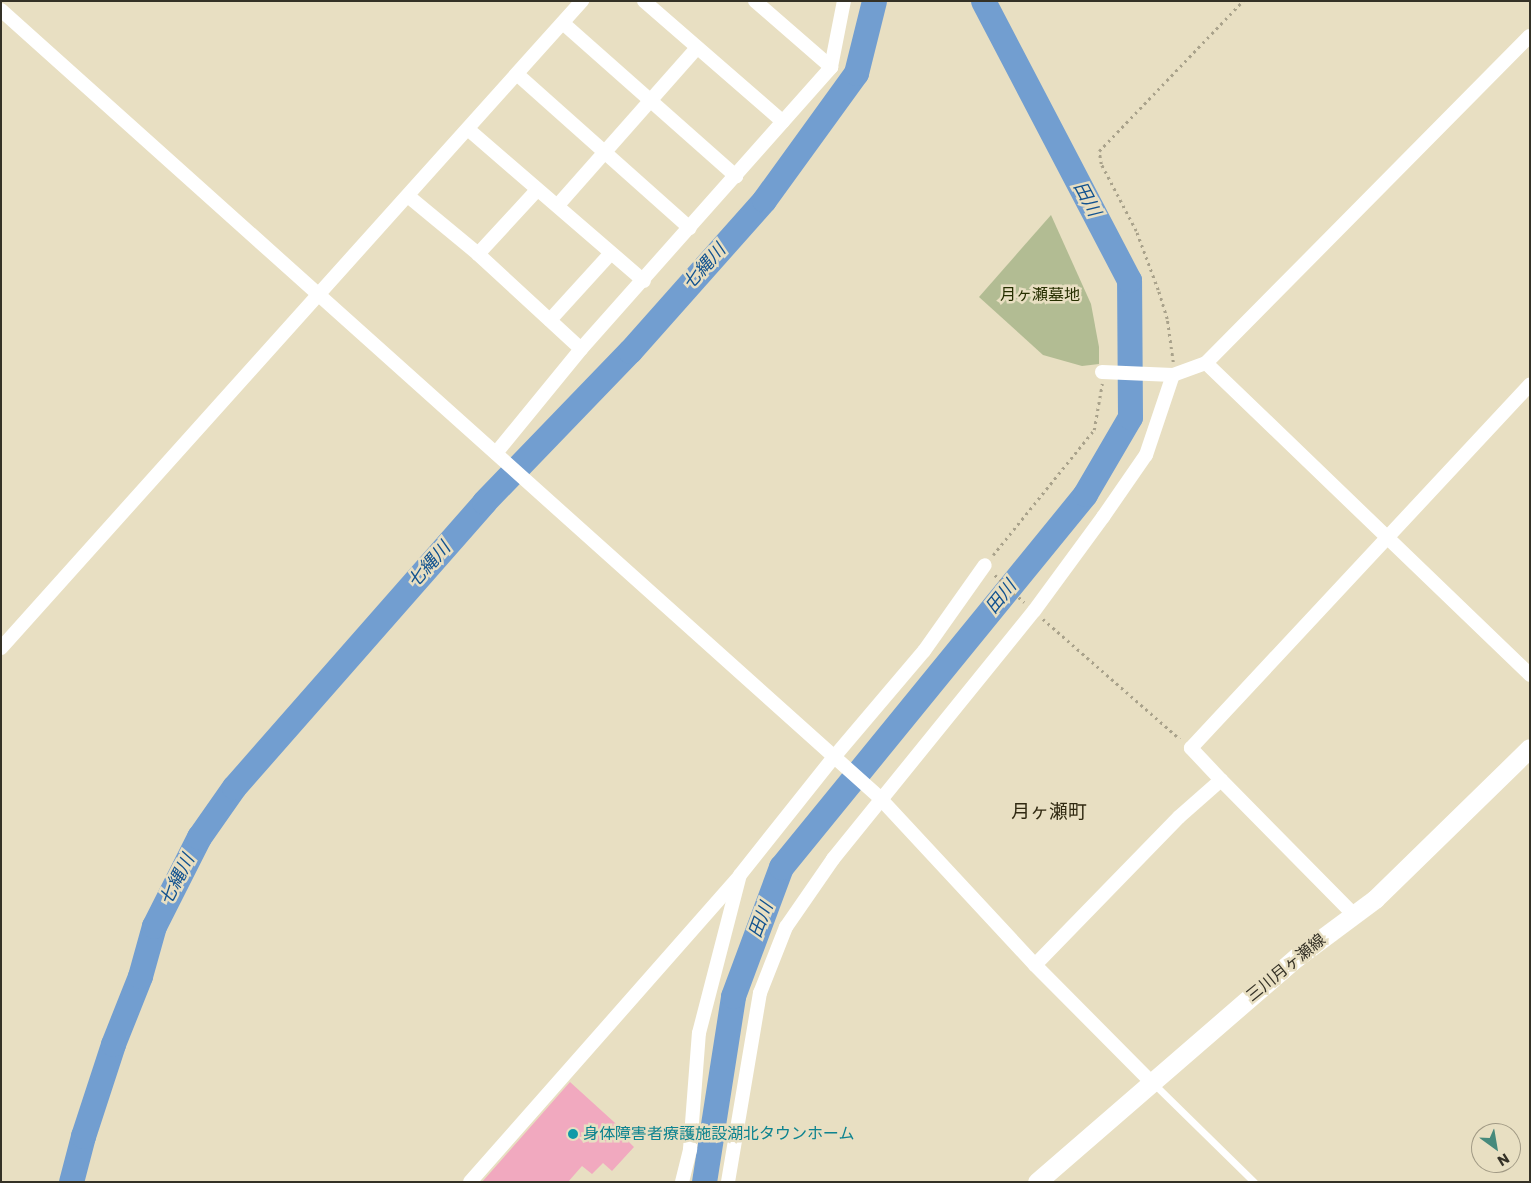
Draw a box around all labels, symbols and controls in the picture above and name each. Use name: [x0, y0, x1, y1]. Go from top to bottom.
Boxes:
water label: 田川: [1069, 178, 1105, 220]
water label: 七縄川: [678, 240, 730, 294]
park label: 月ヶ瀬墓地: [1000, 285, 1080, 305]
water label: 七縄川: [403, 538, 455, 592]
water label: 田川: [981, 576, 1021, 618]
district label: 月ヶ瀬町: [1011, 801, 1087, 823]
water label: 七縄川: [155, 851, 199, 909]
water label: 田川: [744, 899, 778, 941]
street label: 三川月ヶ瀬線: [1243, 930, 1329, 1006]
north arrow: [1471, 1123, 1521, 1173]
place label: 身体障害者療護施設湖北タウンホーム: [583, 1124, 855, 1144]
marker: 身体障害者療護施設湖北タウンホーム: [567, 1128, 579, 1140]
text: N: [1494, 1149, 1513, 1171]

